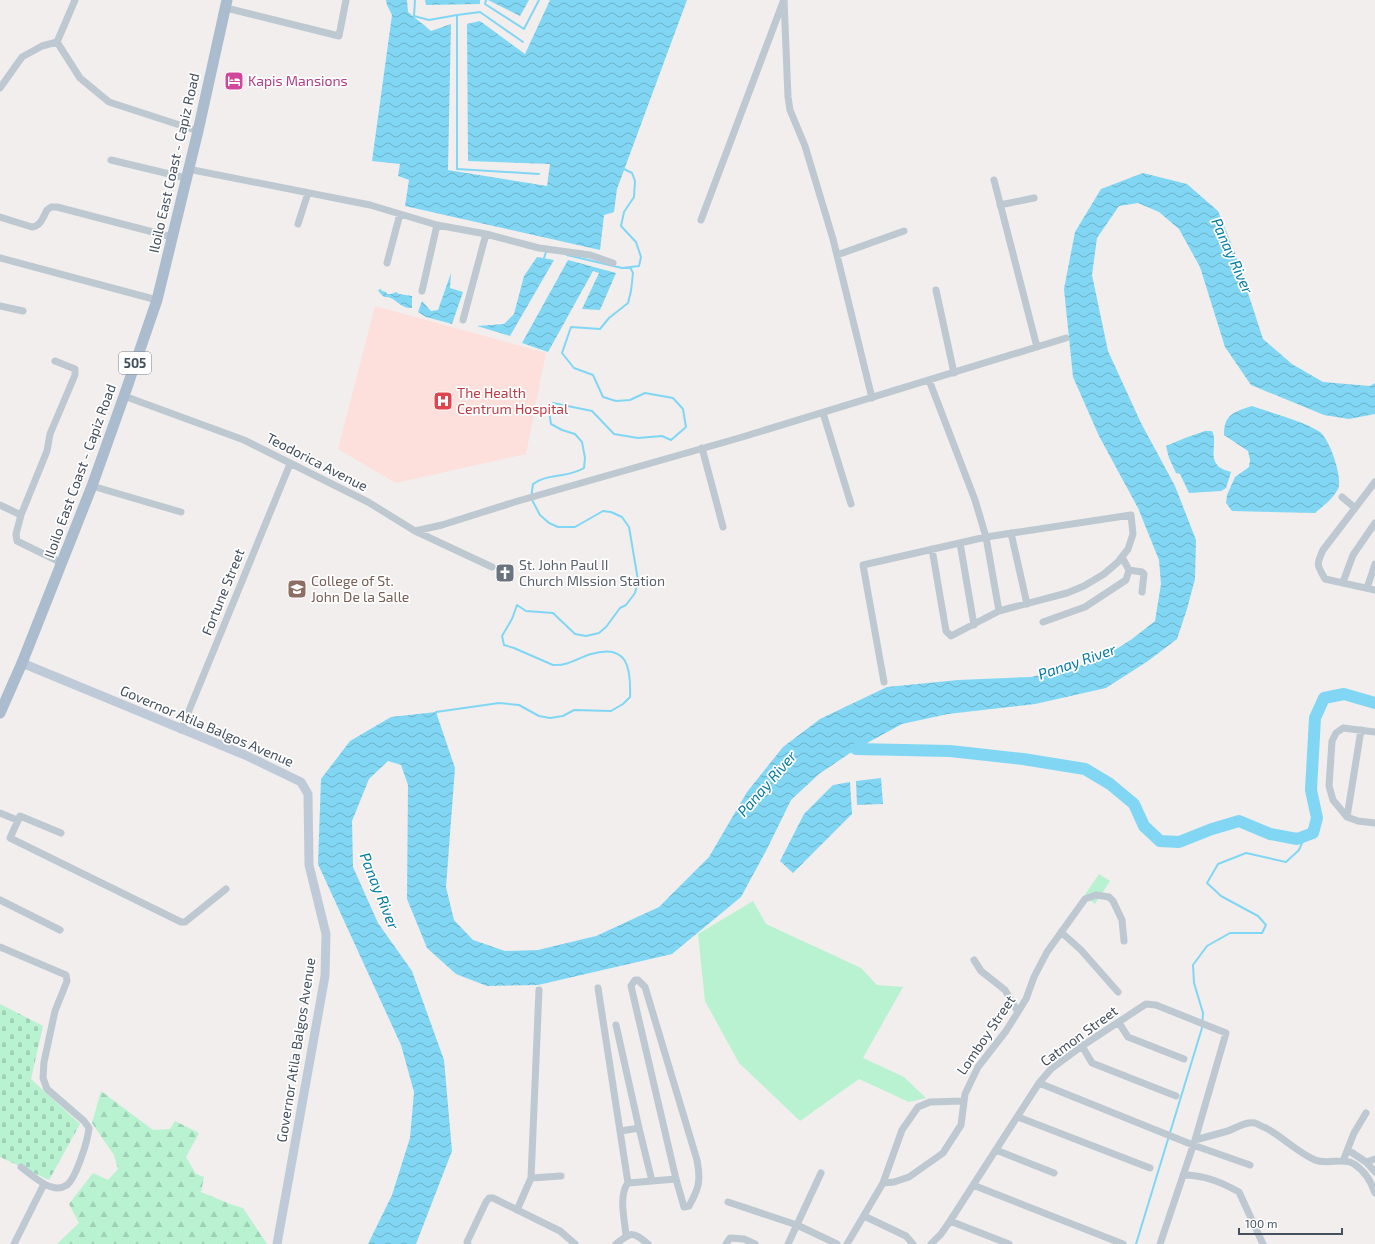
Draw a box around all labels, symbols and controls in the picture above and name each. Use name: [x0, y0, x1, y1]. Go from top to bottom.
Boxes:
hotel icon: Kapis Mansions: [223, 70, 245, 92]
street label: Iloilo East Coast - Capiz Road: [145, 71, 202, 254]
place label: Kapis Mansions: [248, 72, 348, 89]
water label: Panay River: [1207, 215, 1258, 298]
road number: 505: [119, 352, 151, 374]
street label: Iloilo East Coast - Capiz Road: [40, 381, 119, 560]
place label: The Health Centrum Hospital: [457, 384, 569, 417]
hospital icon: The Health Centrum Hospital: [432, 390, 454, 412]
street label: Teodorica Avenue: [264, 429, 371, 494]
street label: Fortune Street: [197, 546, 248, 638]
place label: St. John Paul II Church MIssion Station: [519, 556, 665, 589]
church icon: St. John Paul II Church MIssion Station: [494, 562, 516, 584]
place label: College of St. John De la Salle: [311, 572, 409, 605]
school or university icon: College of St. John De la Salle: [286, 578, 308, 600]
water label: Panay River: [1035, 639, 1119, 684]
street label: Governor Atila Balgos Avenue: [118, 681, 296, 770]
water label: Panay River: [733, 746, 801, 820]
water label: Panay River: [355, 850, 404, 933]
street label: Governor Atila Balgos Avenue: [273, 956, 319, 1143]
street label: Lomboy Street: [953, 992, 1018, 1078]
street label: Catmon Street: [1037, 1002, 1121, 1069]
scale bar: [1239, 1210, 1342, 1236]
text: 100 m: [1245, 1216, 1277, 1230]

